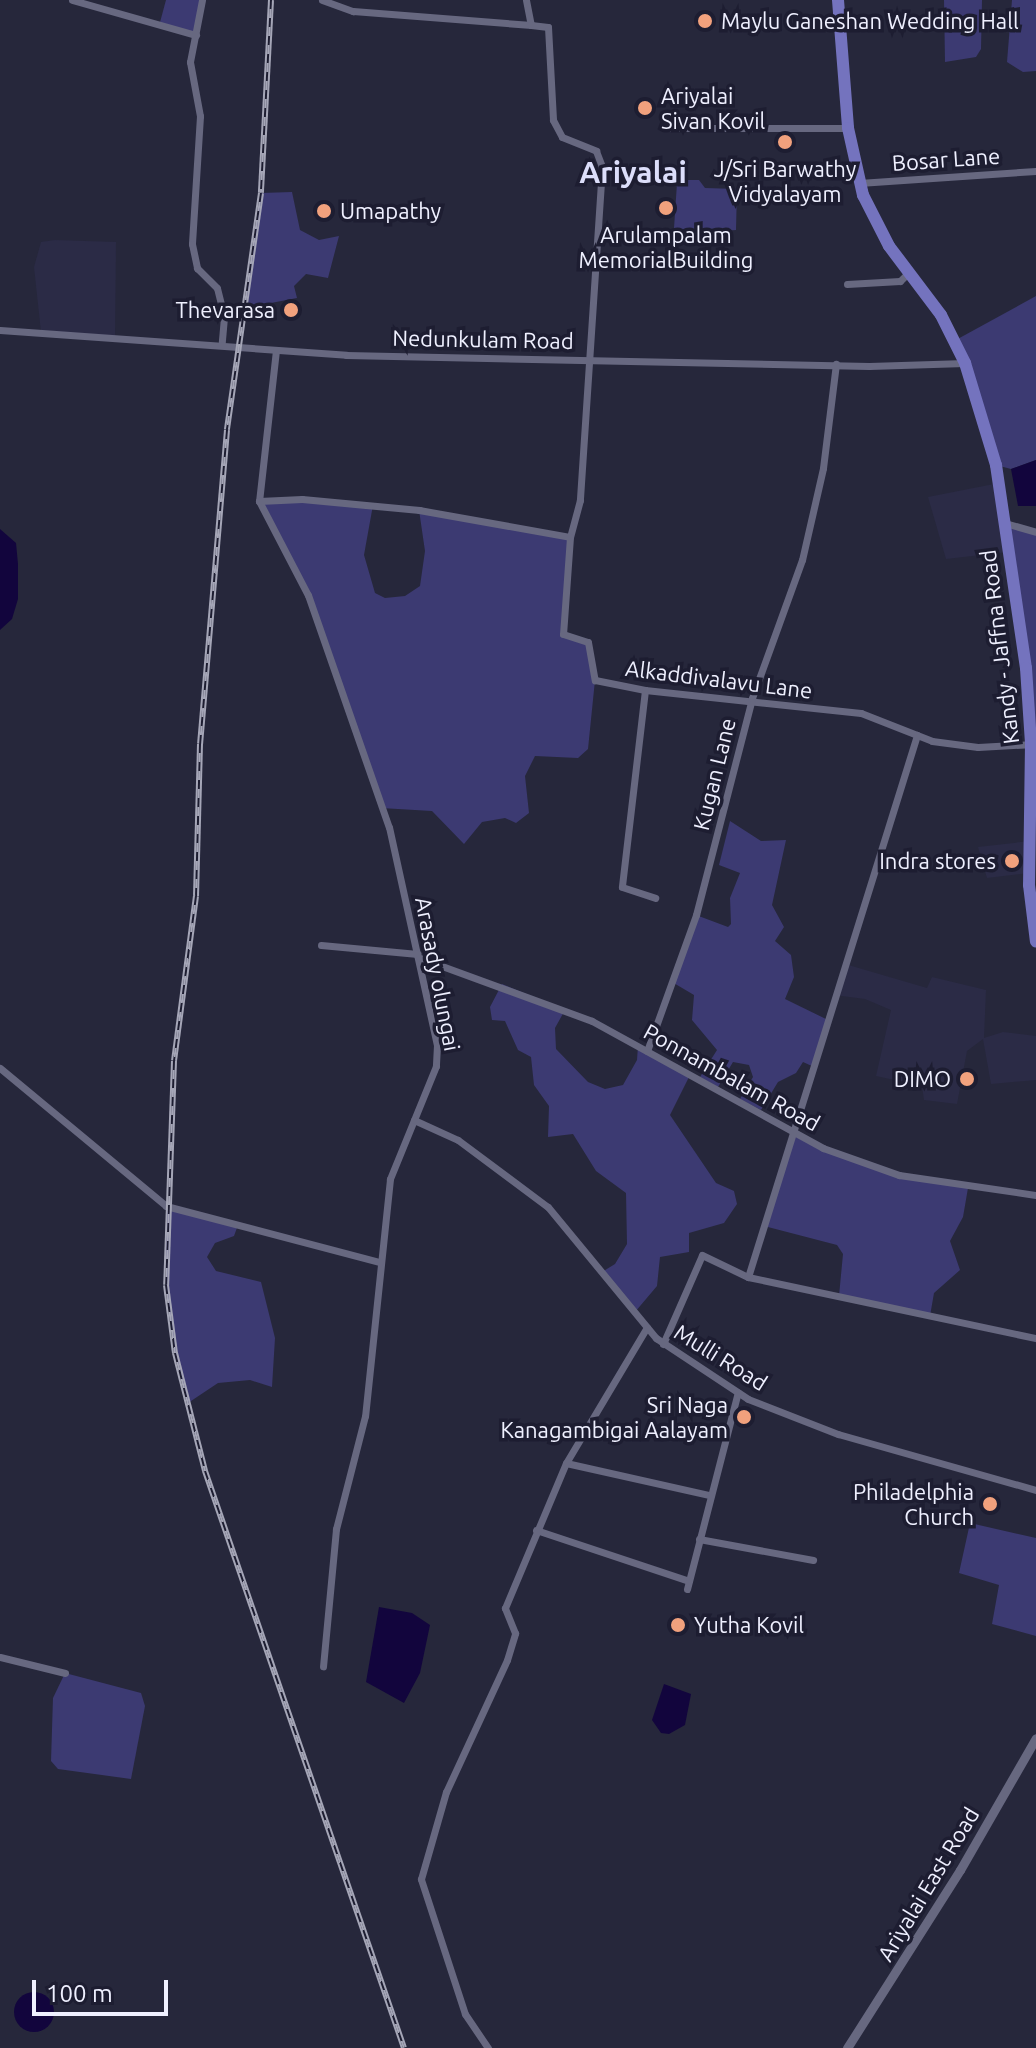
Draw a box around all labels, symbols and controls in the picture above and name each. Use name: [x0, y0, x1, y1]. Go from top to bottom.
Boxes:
place label: Maylu Ganeshan Wedding Hall: [721, 8, 1019, 34]
marker: Maylu Ganeshan Wedding Hall: [696, 12, 714, 30]
place label: Ariyalai Sivan Kovil: [661, 82, 765, 134]
marker: Ariyalai Sivan Kovil: [636, 99, 654, 117]
marker: J/Sri Barwathy Vidyalayam: [776, 133, 794, 151]
street label: Bosar Lane: [891, 142, 1001, 176]
district label: Ariyalai: [579, 154, 687, 190]
place label: J/Sri Barwathy Vidyalayam: [714, 155, 856, 206]
place label: Umapathy: [340, 198, 441, 224]
marker: Arulampalam MemorialBuilding: [657, 199, 675, 217]
marker: Umapathy: [315, 202, 333, 220]
place label: Arulampalam MemorialBuilding: [579, 221, 753, 272]
place label: Thevarasa: [176, 297, 275, 323]
marker: Thevarasa: [282, 301, 300, 319]
street label: Nedunkulam Road: [392, 324, 574, 354]
street label: Kandy - Jaffna Road: [974, 548, 1024, 746]
street label: Alkaddivalavu Lane: [624, 654, 814, 704]
street label: Kugan Lane: [687, 715, 741, 833]
place label: Indra stores: [879, 848, 996, 874]
marker: Indra stores: [1003, 852, 1021, 870]
street label: Arasady olungai: [410, 895, 466, 1053]
street label: Ponnambalam Road: [639, 1018, 825, 1136]
place label: DIMO: [894, 1066, 951, 1092]
marker: DIMO: [958, 1070, 976, 1088]
street label: Mulli Road: [670, 1318, 772, 1396]
place label: Sri Naga Kanagambigai Aalayam: [500, 1391, 728, 1442]
marker: Sri Naga Kanagambigai Aalayam: [735, 1408, 753, 1426]
place label: Philadelphia Church: [853, 1478, 974, 1530]
marker: Philadelphia Church: [981, 1495, 999, 1513]
place label: Yutha Kovil: [694, 1612, 804, 1638]
marker: Yutha Kovil: [669, 1616, 687, 1634]
street label: Ariyalai East Road: [872, 1802, 984, 1966]
scale bar: [36, 1964, 172, 2014]
text: 100 m: [46, 1980, 113, 2007]

